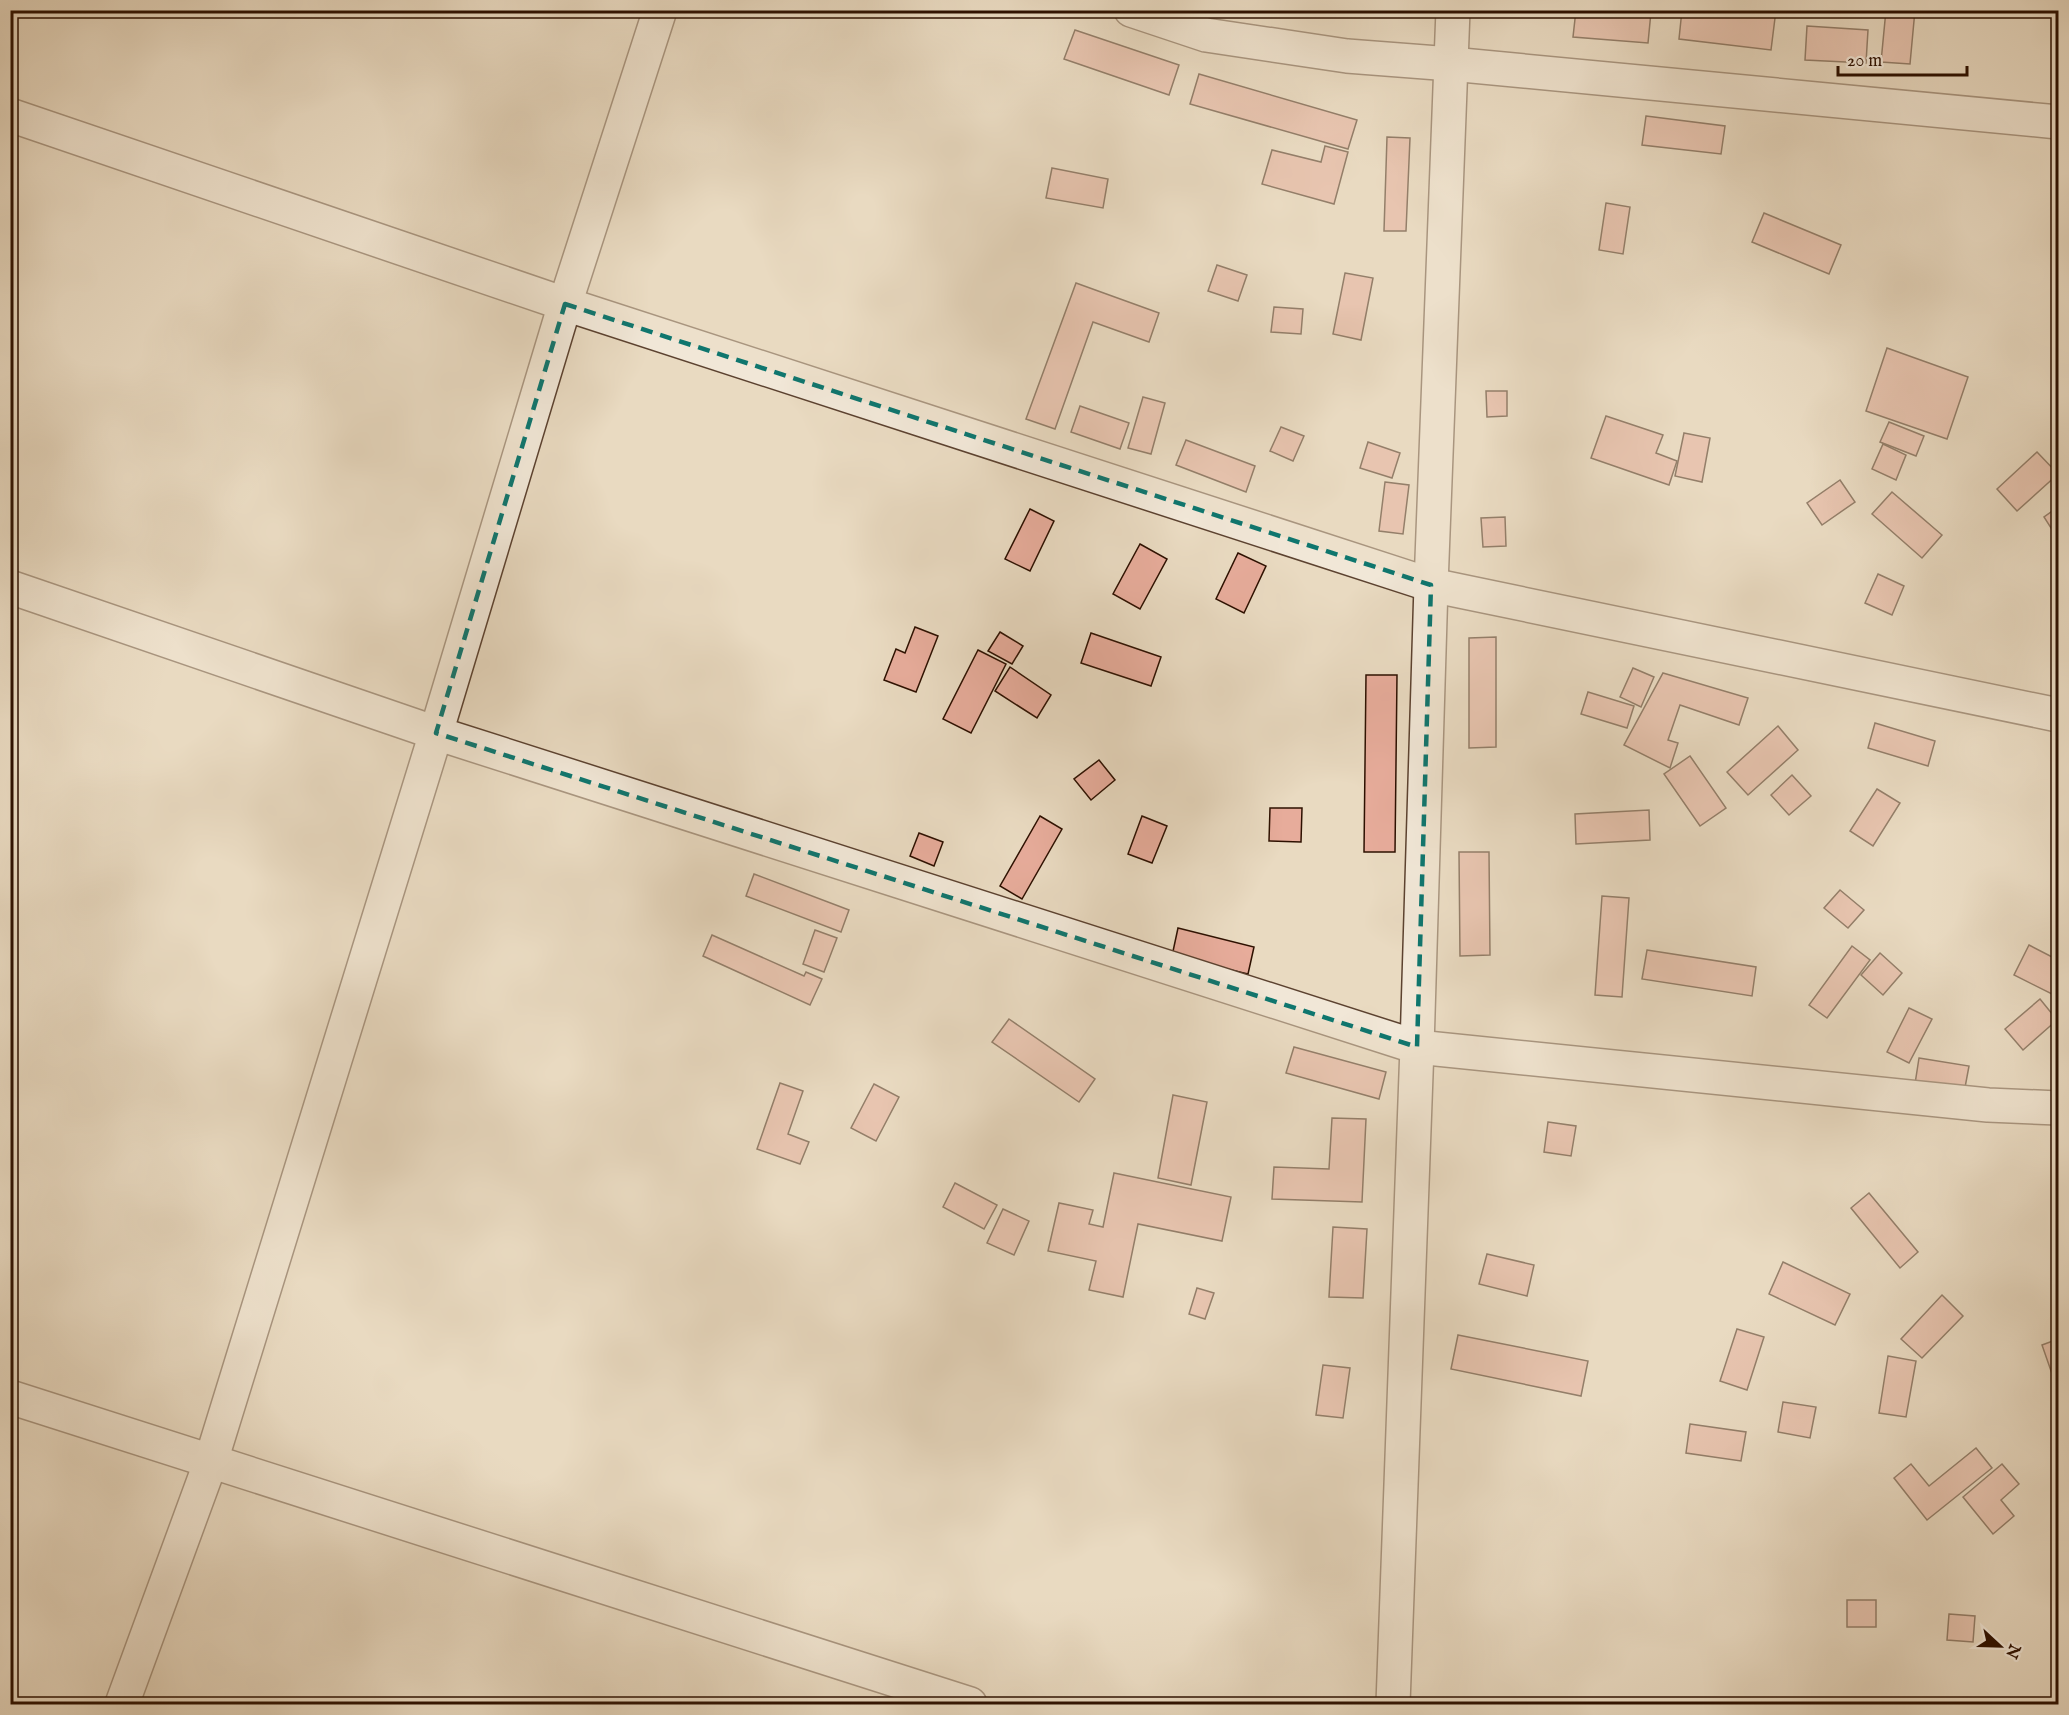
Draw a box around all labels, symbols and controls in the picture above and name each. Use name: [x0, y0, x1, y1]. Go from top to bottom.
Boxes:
scale bar: [1838, 39, 1967, 77]
text: 20 m: [1847, 50, 1882, 73]
north arrow: [1970, 1616, 2030, 1676]
text: N: [2000, 1640, 2024, 1661]

